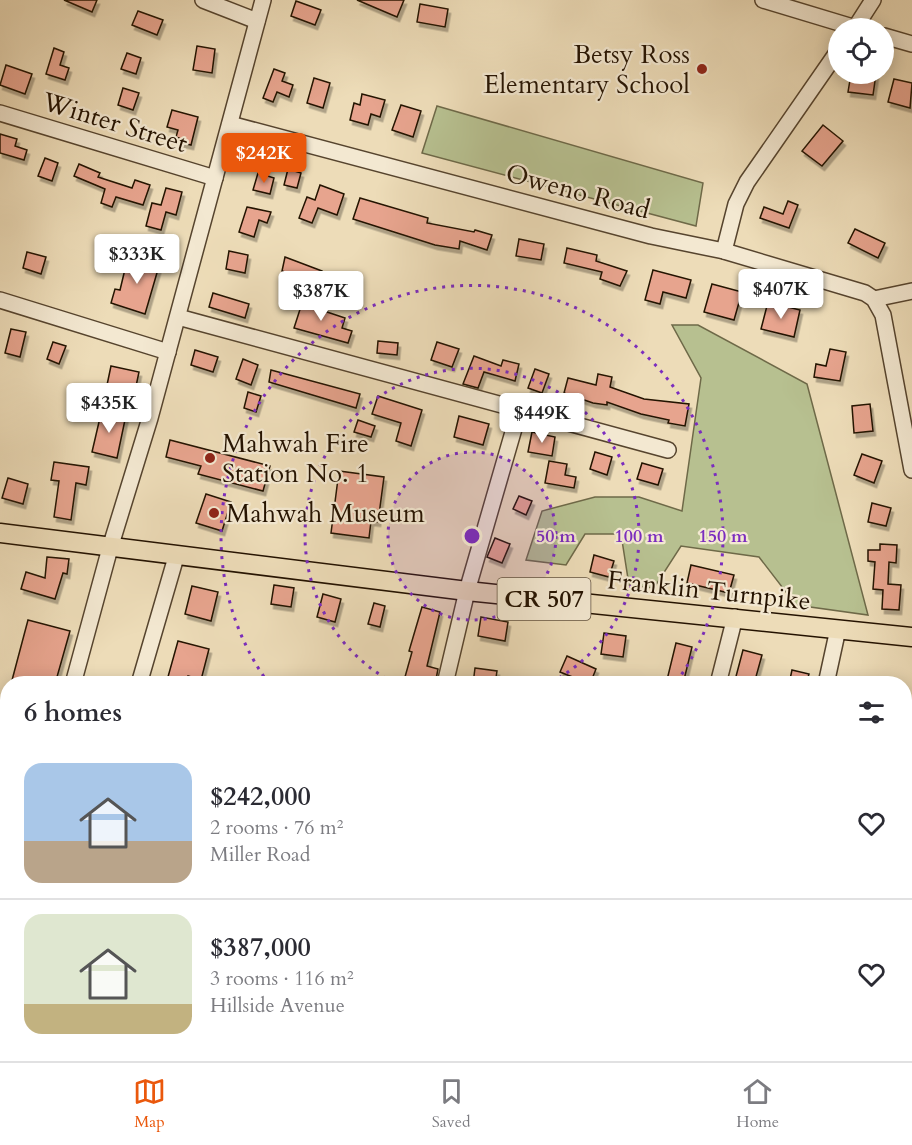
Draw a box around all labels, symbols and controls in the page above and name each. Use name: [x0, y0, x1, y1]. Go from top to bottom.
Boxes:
map controls: [828, 18, 894, 84]
button: locate: [828, 18, 894, 84]
place label: Betsy Ross Elementary School: [483, 37, 690, 102]
marker: Betsy Ross Elementary School: [695, 62, 709, 76]
street label: Winter Street: [37, 84, 192, 161]
pin: $242K: [222, 133, 306, 184]
text: $242K: [235, 139, 293, 166]
street label: Oweno Road: [502, 155, 654, 228]
pin: $333K: [95, 234, 179, 285]
text: $333K: [108, 240, 166, 267]
pin: $407K: [739, 269, 823, 320]
pin: $387K: [279, 271, 363, 322]
text: $407K: [752, 275, 810, 302]
text: $387K: [292, 277, 350, 304]
pin: $435K: [67, 383, 151, 434]
text: $435K: [80, 389, 138, 416]
pin: $449K: [500, 393, 584, 444]
text: $449K: [513, 399, 571, 426]
place label: Mahwah Fire Station No. 1: [222, 426, 369, 491]
marker: Mahwah Fire Station No. 1: [203, 451, 217, 465]
place label: Mahwah Museum: [226, 496, 425, 531]
marker: Mahwah Museum: [207, 506, 221, 520]
text: 50 m: [536, 524, 576, 549]
text: 100 m: [614, 524, 664, 549]
text: 150 m: [698, 524, 748, 549]
centre of rings: [462, 526, 482, 546]
street label: Franklin Turnpike: [605, 562, 812, 619]
road number: CR 507: [498, 578, 590, 620]
text: 6 homes: [24, 695, 122, 730]
icon: filters: [855, 696, 888, 729]
text: $242,000: [210, 779, 311, 814]
icon: home: [72, 787, 144, 859]
icon: heart: [855, 807, 888, 840]
text: 2 rooms · 76 m²: [210, 814, 343, 841]
text: Miller Road: [210, 841, 310, 868]
text: $387,000: [210, 930, 311, 965]
icon: home: [72, 938, 144, 1010]
icon: heart: [855, 958, 888, 991]
text: 3 rooms · 116 m²: [210, 965, 354, 992]
text: Hillside Avenue: [210, 992, 345, 1019]
tab: Map: [133, 1075, 166, 1133]
tab: Saved: [432, 1075, 470, 1133]
tab: Home: [736, 1075, 779, 1133]

